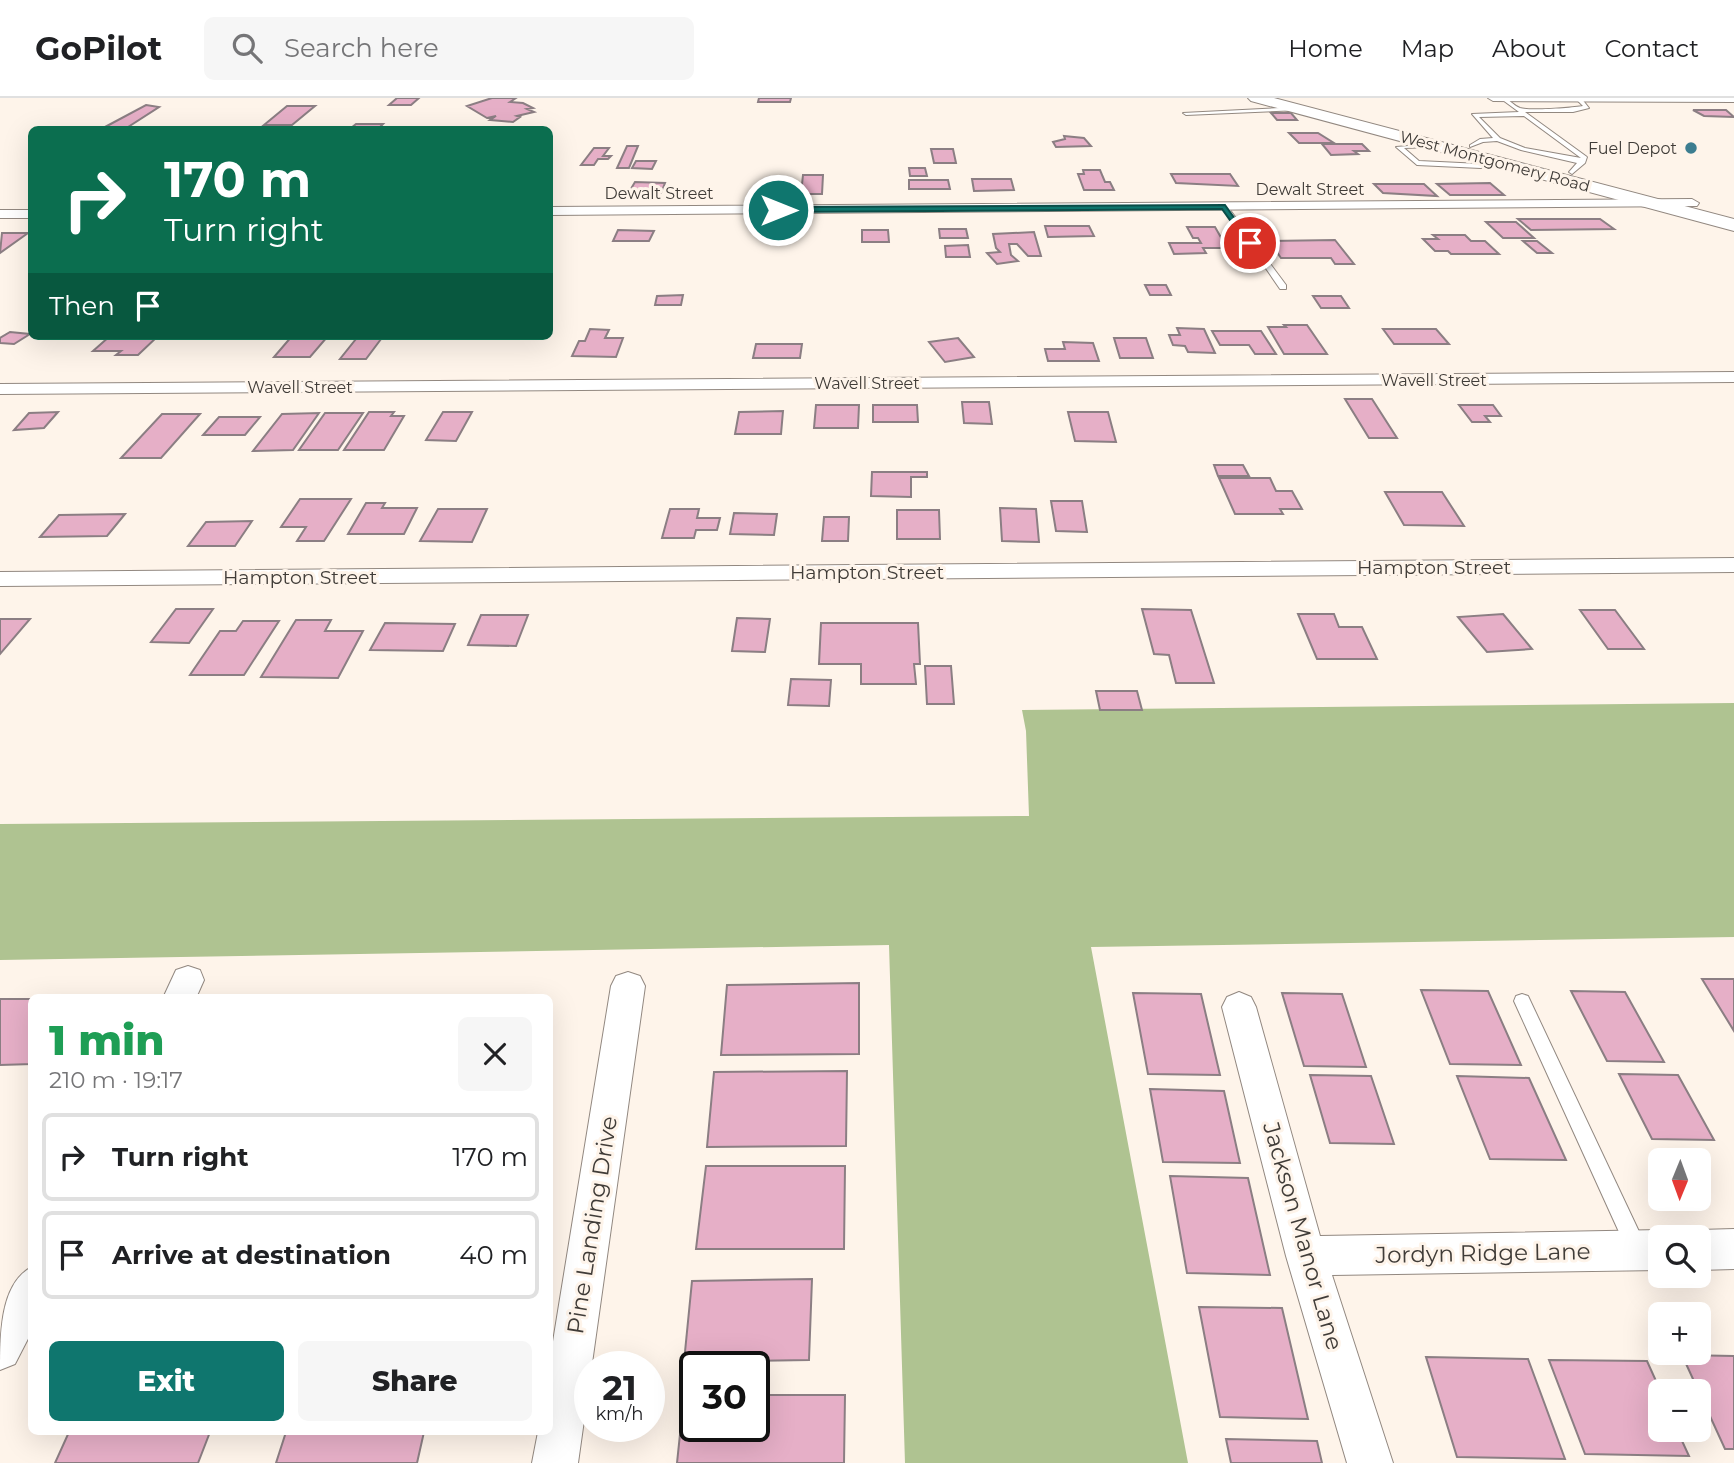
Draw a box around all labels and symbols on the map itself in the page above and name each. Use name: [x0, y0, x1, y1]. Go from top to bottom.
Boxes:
street label: West Montgomery Road: [1398, 127, 1592, 196]
place label: Fuel Depot: [1588, 139, 1678, 158]
marker: Fuel Depot: [1683, 140, 1699, 156]
position arrow: [741, 173, 815, 247]
street label: Dewalt Street: [1255, 180, 1365, 199]
street label: Dewalt Street: [604, 184, 714, 203]
pin: [1220, 213, 1280, 273]
street label: Wavell Street: [1381, 371, 1487, 390]
street label: Wavell Street: [814, 374, 920, 393]
street label: Wavell Street: [247, 378, 353, 397]
street label: Hampton Street: [1357, 556, 1511, 579]
street label: Hampton Street: [790, 561, 944, 584]
street label: Hampton Street: [223, 566, 377, 589]
street label: Pine Landing Drive: [561, 1114, 623, 1336]
street label: Jackson Manor Lane: [1257, 1118, 1349, 1353]
north arrow: [1648, 1148, 1712, 1211]
street label: Jordyn Ridge Lane: [1374, 1237, 1591, 1269]
speed limit sign: 30: [679, 1351, 770, 1442]

